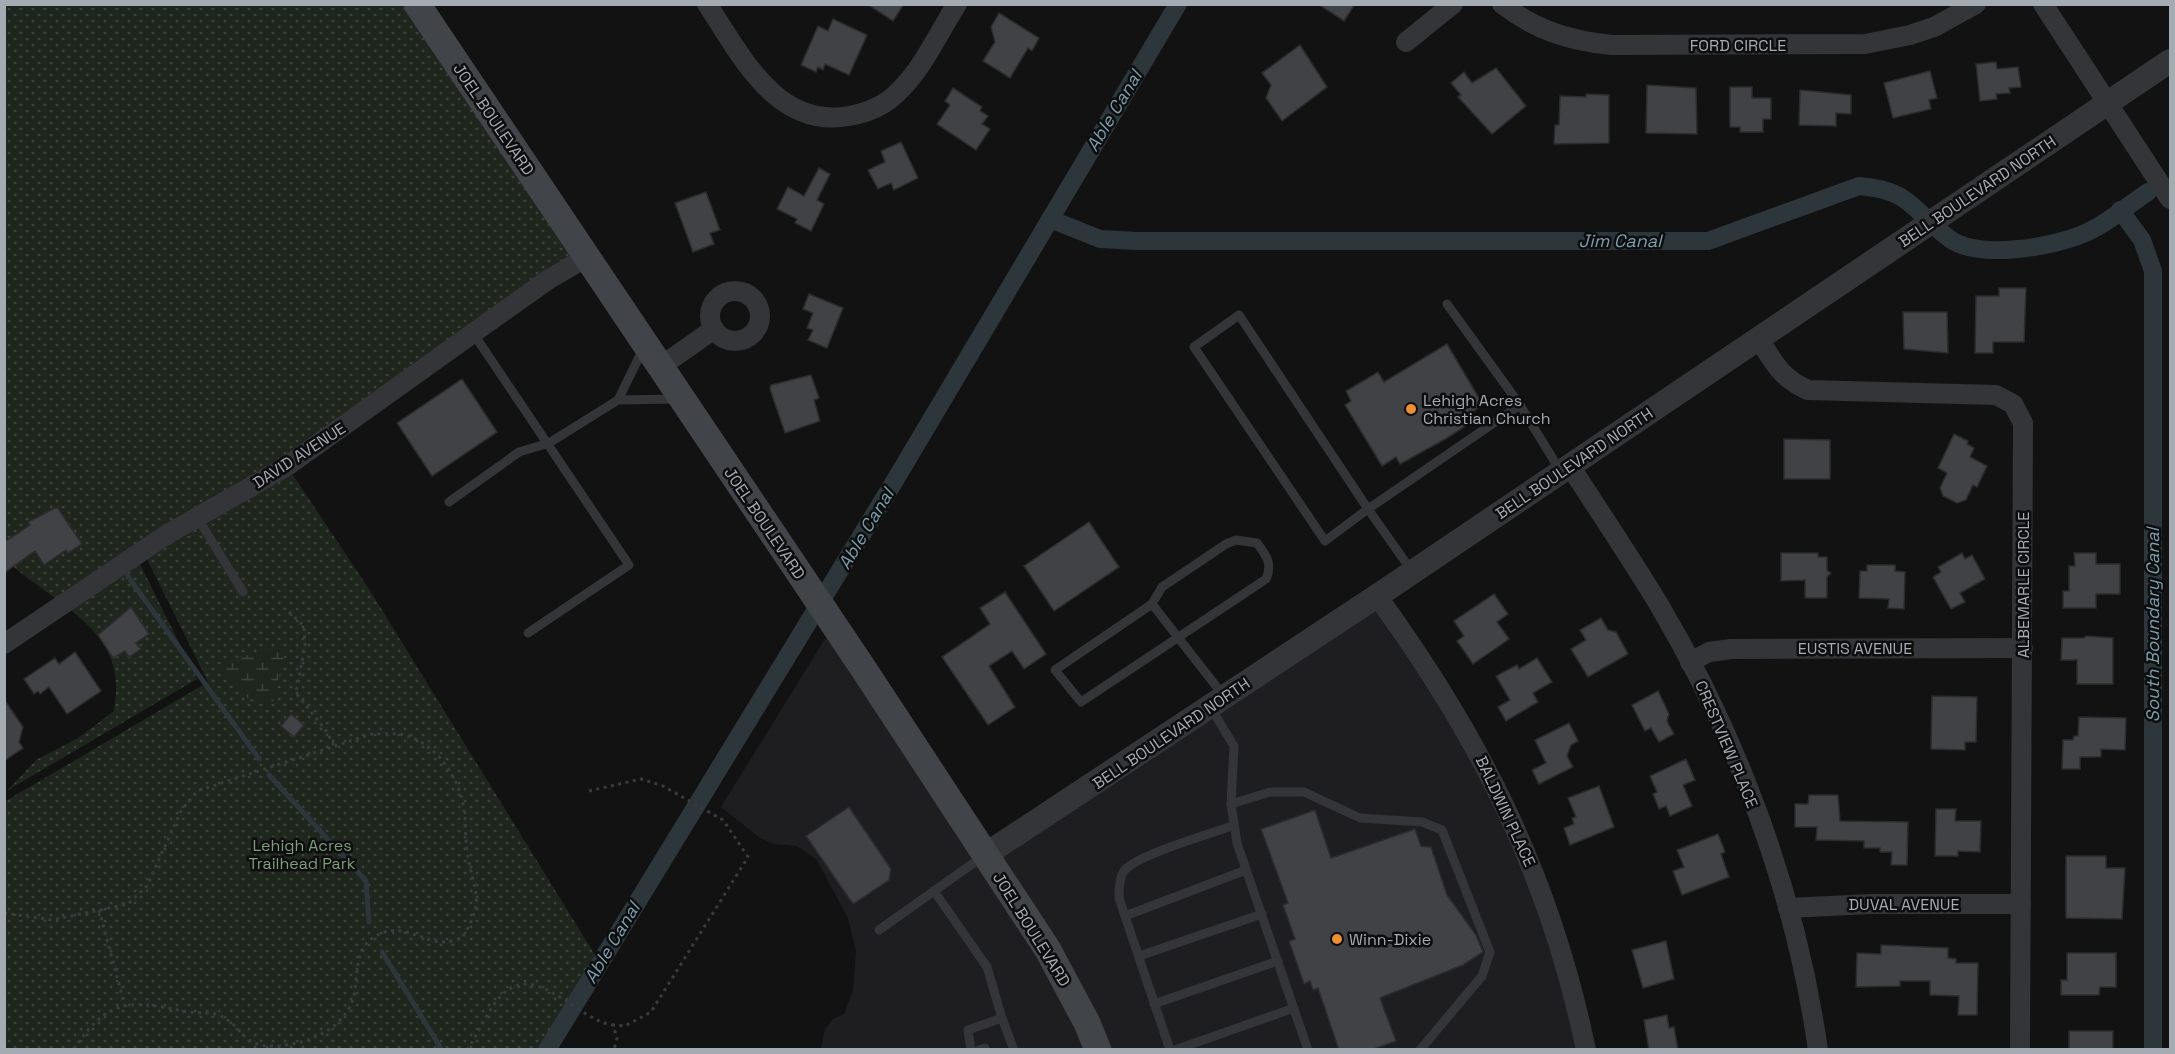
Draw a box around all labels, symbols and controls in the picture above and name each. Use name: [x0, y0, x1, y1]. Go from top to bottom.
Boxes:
street label: FORD CIRCLE: [1690, 35, 1786, 56]
street label: JOEL BOULEVARD: [448, 59, 539, 179]
water label: Able Canal: [1080, 64, 1148, 155]
street label: BELL BOULEVARD NORTH: [1894, 131, 2060, 252]
water label: Jim Canal: [1579, 229, 1664, 252]
place label: Lehigh Acres Christian Church: [1423, 390, 1551, 429]
marker: Lehigh Acres Christian Church: [1404, 402, 1418, 416]
street label: BELL BOULEVARD NORTH: [1491, 403, 1657, 524]
street label: DAVID AVENUE: [249, 418, 350, 493]
street label: JOEL BOULEVARD: [719, 463, 810, 583]
water label: Able Canal: [832, 482, 900, 573]
street label: ALBEMARLE CIRCLE: [2013, 512, 2034, 658]
water label: South Boundary Canal: [2141, 525, 2164, 722]
street label: EUSTIS AVENUE: [1798, 638, 1912, 659]
street label: BELL BOULEVARD NORTH: [1088, 673, 1254, 794]
street label: CRESTVIEW PLACE: [1690, 677, 1763, 811]
street label: BALDWIN PLACE: [1471, 752, 1540, 870]
park label: Lehigh Acres Trailhead Park: [249, 835, 356, 874]
street label: JOEL BOULEVARD: [988, 868, 1075, 990]
street label: DUVAL AVENUE: [1848, 894, 1960, 915]
water label: Able Canal: [578, 896, 646, 987]
place label: Winn-Dixie: [1349, 929, 1431, 950]
marker: Winn-Dixie: [1330, 932, 1344, 946]

